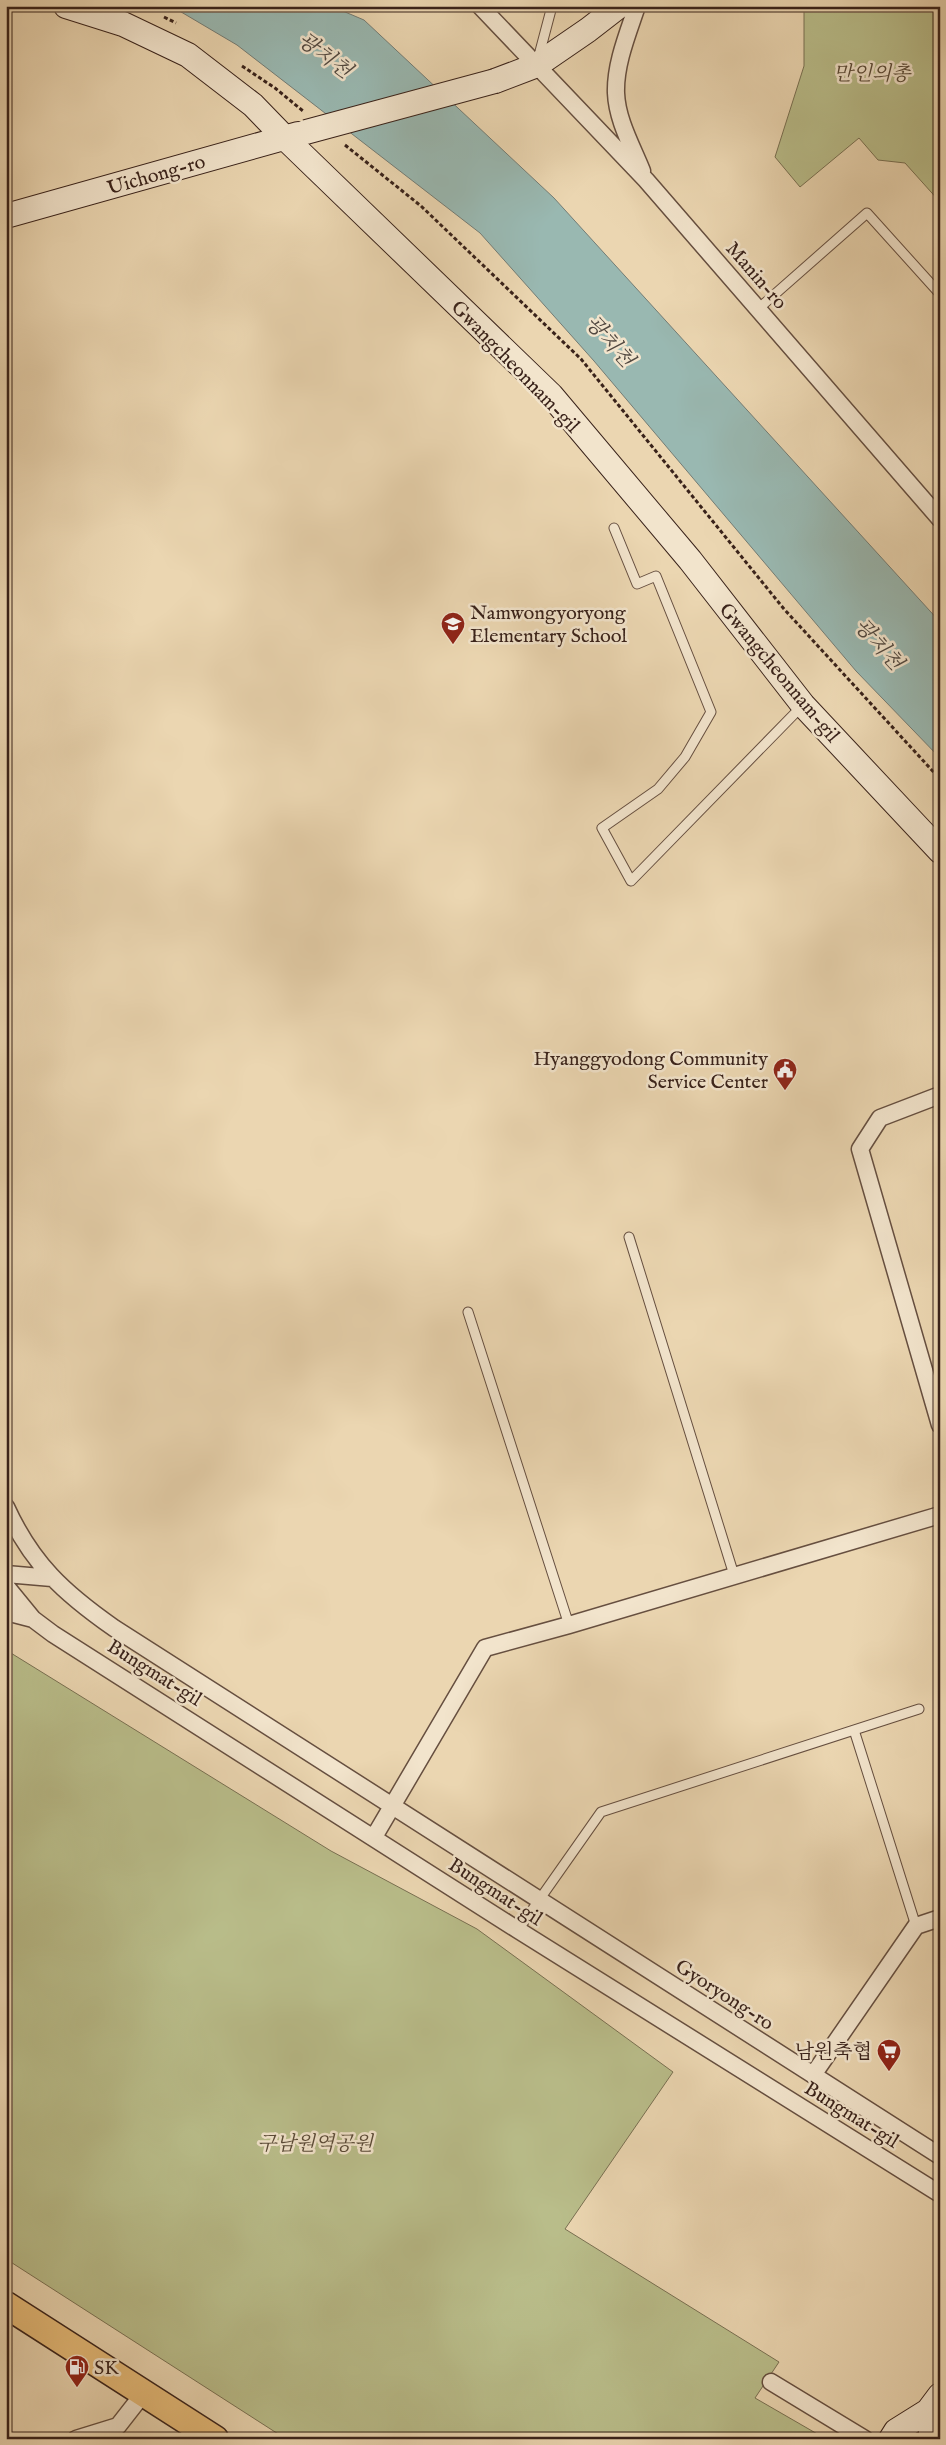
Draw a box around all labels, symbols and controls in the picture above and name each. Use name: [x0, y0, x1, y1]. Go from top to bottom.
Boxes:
water label: 광치천: [292, 27, 358, 86]
park label: 만인의총: [833, 62, 912, 87]
street label: Uichong-ro: [104, 149, 209, 201]
street label: Manin-ro: [720, 237, 792, 315]
street label: Gwangcheonnam-gil: [445, 296, 585, 439]
water label: 광치천: [578, 310, 640, 375]
street label: Gwangcheonnam-gil: [713, 598, 845, 748]
place label: Namwongyoryong Elementary School: [470, 601, 628, 649]
school or university icon: Namwongyoryong Elementary School: [440, 611, 466, 645]
water label: 광치천: [847, 613, 909, 678]
place label: Hyanggyodong Community Service Center: [534, 1047, 769, 1095]
public building icon: Hyanggyodong Community Service Center: [772, 1057, 798, 1091]
street label: Bungmat-gil: [102, 1634, 207, 1713]
street label: Bungmat-gil: [443, 1853, 547, 1932]
street label: Gyoryong-ro: [670, 1954, 778, 2036]
supermarket icon: 남원축협: [876, 2038, 902, 2072]
place label: 남원축협: [795, 2040, 872, 2065]
street label: Bungmat-gil: [799, 2076, 904, 2155]
park label: 구남원역공원: [257, 2132, 375, 2157]
fuel station icon: SK: [64, 2354, 90, 2388]
place label: SK: [94, 2356, 119, 2381]

